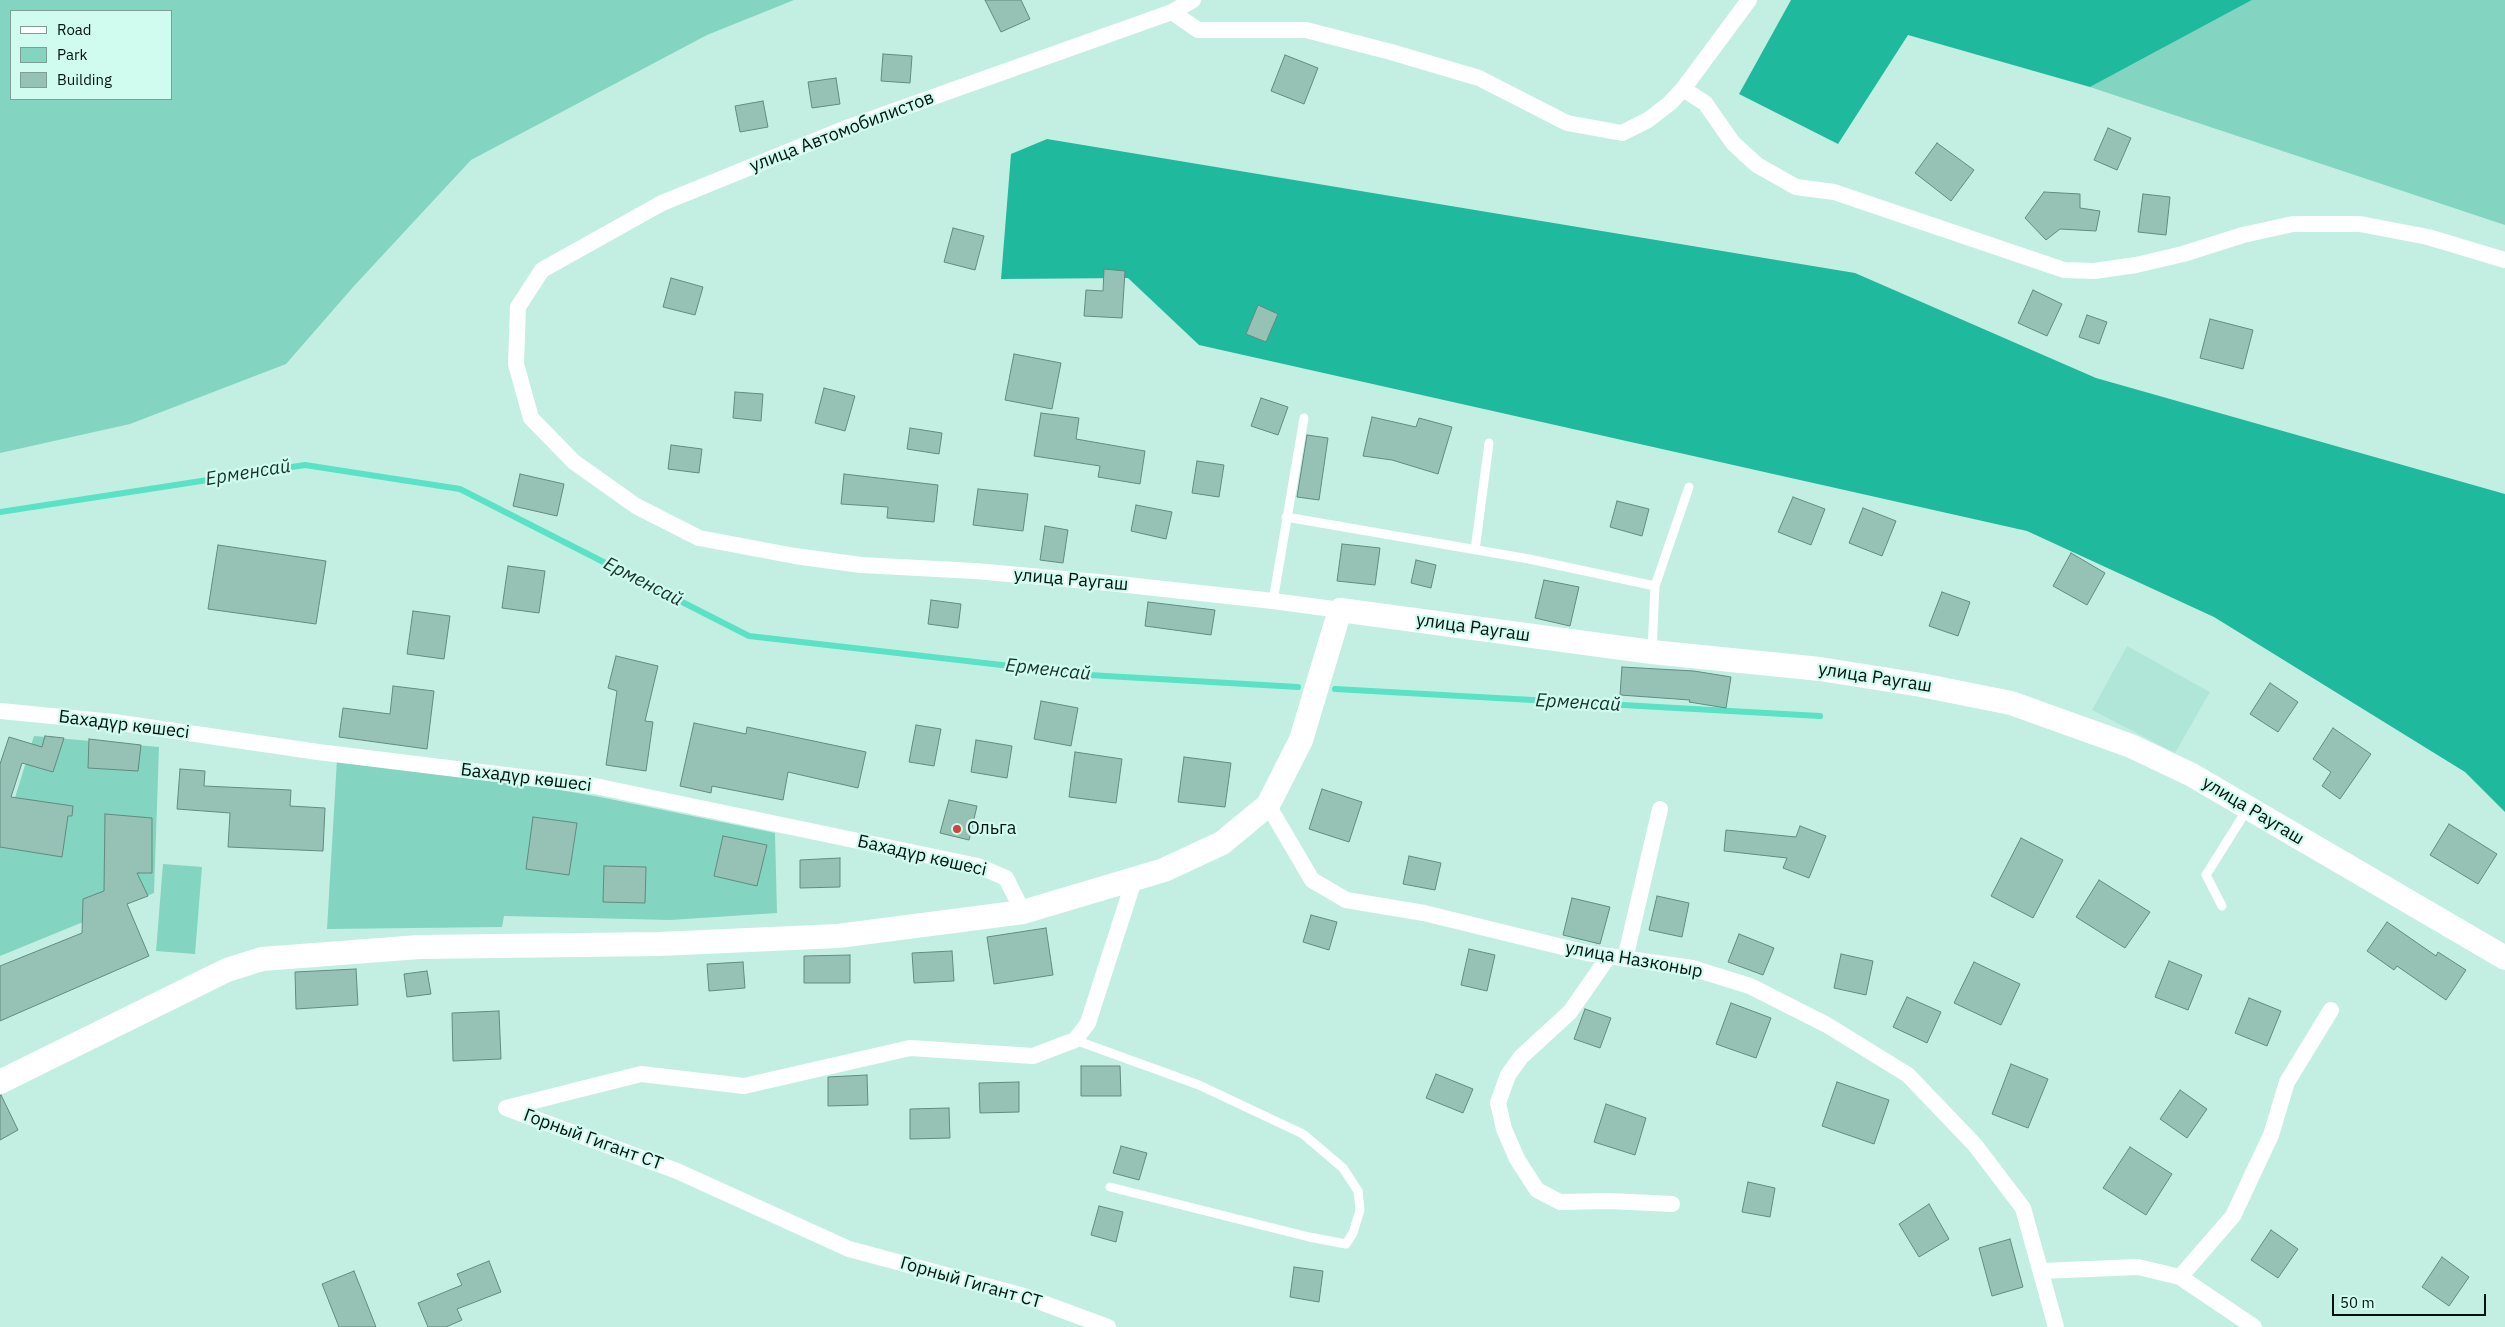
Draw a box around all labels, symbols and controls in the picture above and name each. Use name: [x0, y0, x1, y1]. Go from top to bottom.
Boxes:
legend: [10, 10, 172, 100]
text: Road: [57, 20, 92, 39]
text: Park: [57, 45, 87, 64]
text: Building: [57, 70, 112, 89]
street label: улица Автомобилистов: [747, 87, 937, 177]
water label: Ерменсай: [204, 455, 292, 491]
water label: Ерменсай: [600, 552, 686, 612]
street label: улица Раугаш: [1013, 564, 1129, 596]
street label: улица Раугаш: [1415, 609, 1531, 647]
water label: Ерменсай: [1004, 654, 1092, 686]
street label: улица Раугаш: [1817, 658, 1933, 698]
water label: Ерменсай: [1535, 689, 1621, 717]
street label: Бахадүр көшесі: [57, 706, 191, 744]
street label: Бахадүр көшесі: [459, 759, 593, 797]
street label: улица Раугаш: [2198, 772, 2308, 850]
place label: Ольга: [967, 818, 1016, 840]
marker: Ольга: [951, 823, 963, 835]
street label: Бахадүр көшесі: [855, 831, 989, 881]
street label: улица Назконыр: [1564, 937, 1704, 983]
street label: Горный Гигант СТ: [520, 1105, 666, 1175]
street label: Горный Гигант СТ: [898, 1252, 1044, 1314]
scale bar: [2335, 1284, 2489, 1316]
text: 50 m: [2340, 1293, 2375, 1312]

